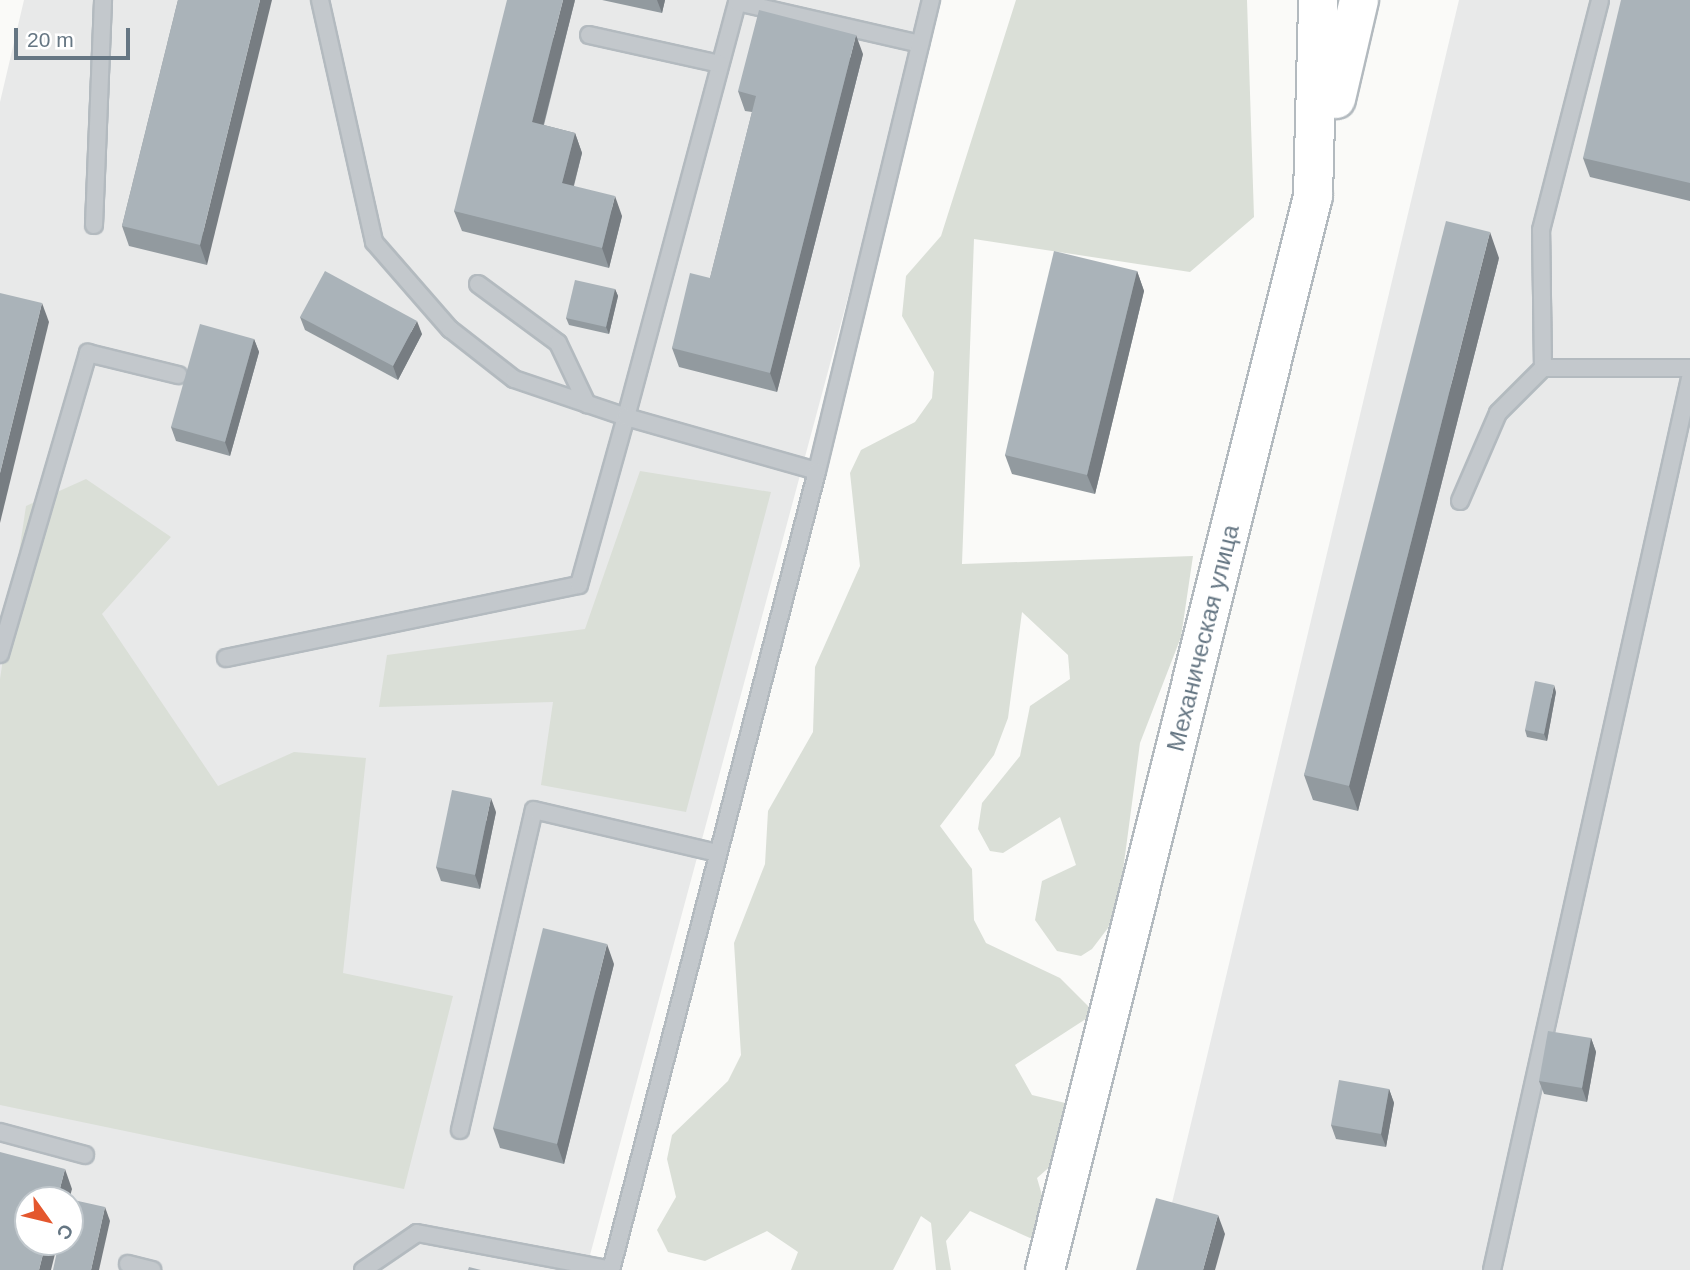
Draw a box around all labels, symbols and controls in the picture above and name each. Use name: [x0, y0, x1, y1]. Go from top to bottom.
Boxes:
scale bar: [18, 14, 133, 58]
text: 20 m: [27, 28, 74, 51]
street label: Механическая улица: [1161, 522, 1245, 754]
north arrow: [14, 1186, 84, 1256]
text: С: [53, 1220, 78, 1243]

